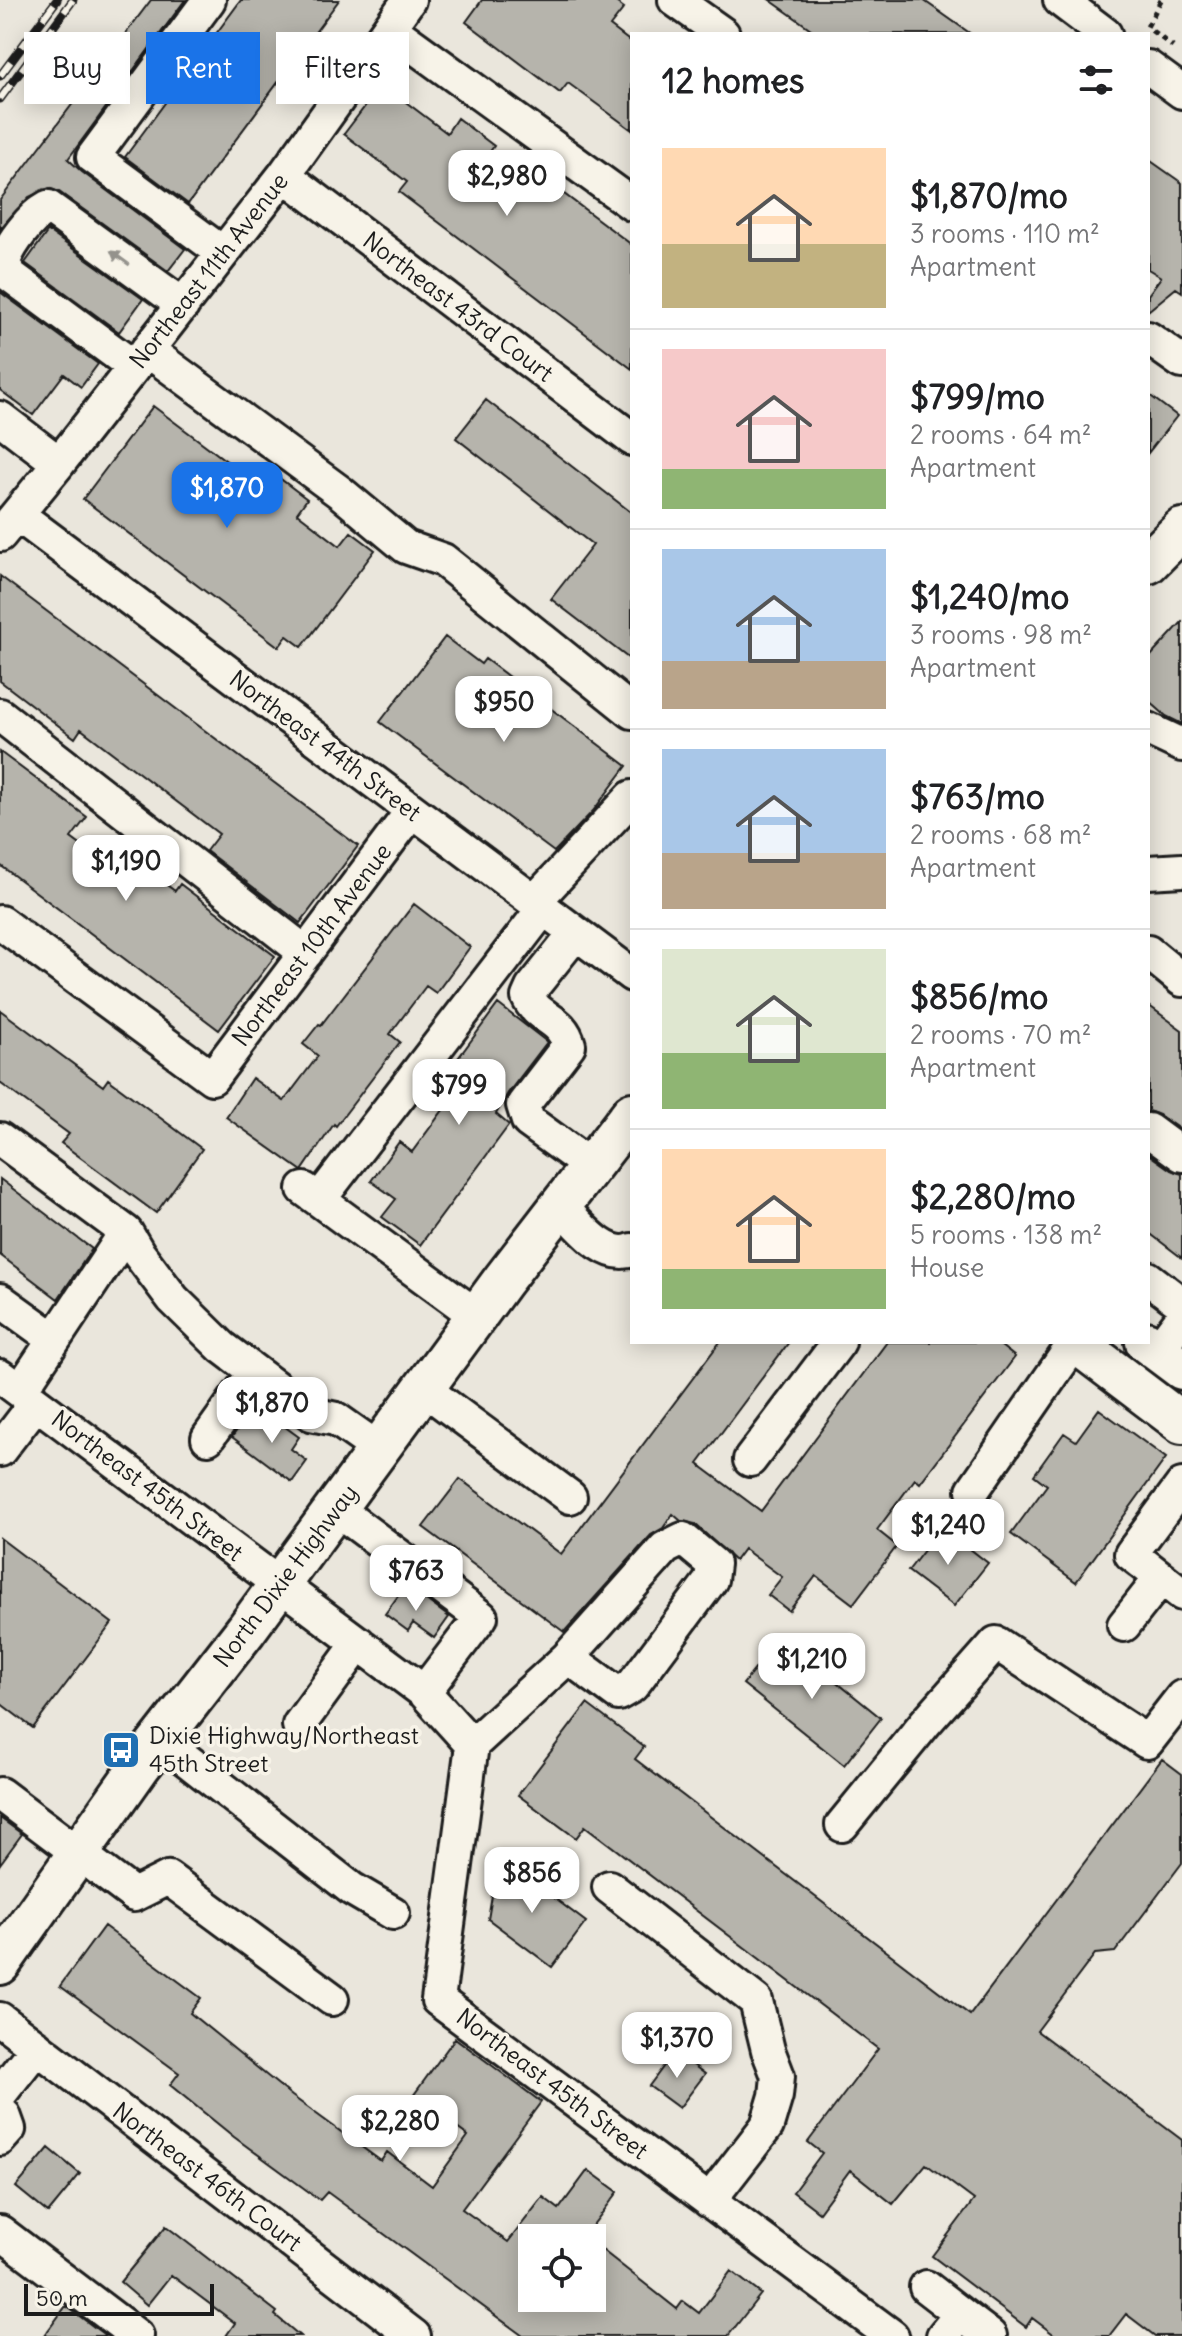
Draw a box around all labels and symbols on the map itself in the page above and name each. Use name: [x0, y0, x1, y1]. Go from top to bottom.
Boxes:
pin: $2,980: [442, 150, 572, 218]
street label: Northeast 11th Avenue: [122, 167, 294, 374]
street label: Northeast 43rd Court: [357, 225, 560, 388]
one-way arrow: [109, 250, 131, 266]
pin: $1,870: [162, 462, 292, 530]
street label: Northeast 44th Street: [224, 663, 427, 827]
pin: $950: [457, 676, 551, 744]
pin: $1,190: [61, 835, 191, 903]
street label: Northeast 10th Avenue: [225, 837, 397, 1052]
pin: $799: [412, 1059, 506, 1127]
pin: $1,870: [207, 1377, 337, 1445]
street label: Northeast 45th Street: [46, 1403, 249, 1567]
street label: North Dixie Highway: [207, 1478, 364, 1673]
pin: $1,240: [883, 1499, 1013, 1567]
pin: $763: [369, 1545, 463, 1613]
pin: $1,210: [747, 1633, 877, 1701]
place label: Dixie Highway/Northeast 45th Street: [149, 1720, 419, 1778]
bus stop icon: Dixie Highway/Northeast 45th Street: [100, 1729, 142, 1771]
pin: $856: [485, 1847, 579, 1915]
street label: Northeast 45th Street: [451, 2001, 654, 2165]
pin: $1,370: [612, 2012, 742, 2080]
street label: Northeast 46th Court: [107, 2095, 308, 2257]
pin: $2,280: [335, 2095, 465, 2163]
scale bar: [24, 2280, 214, 2316]

